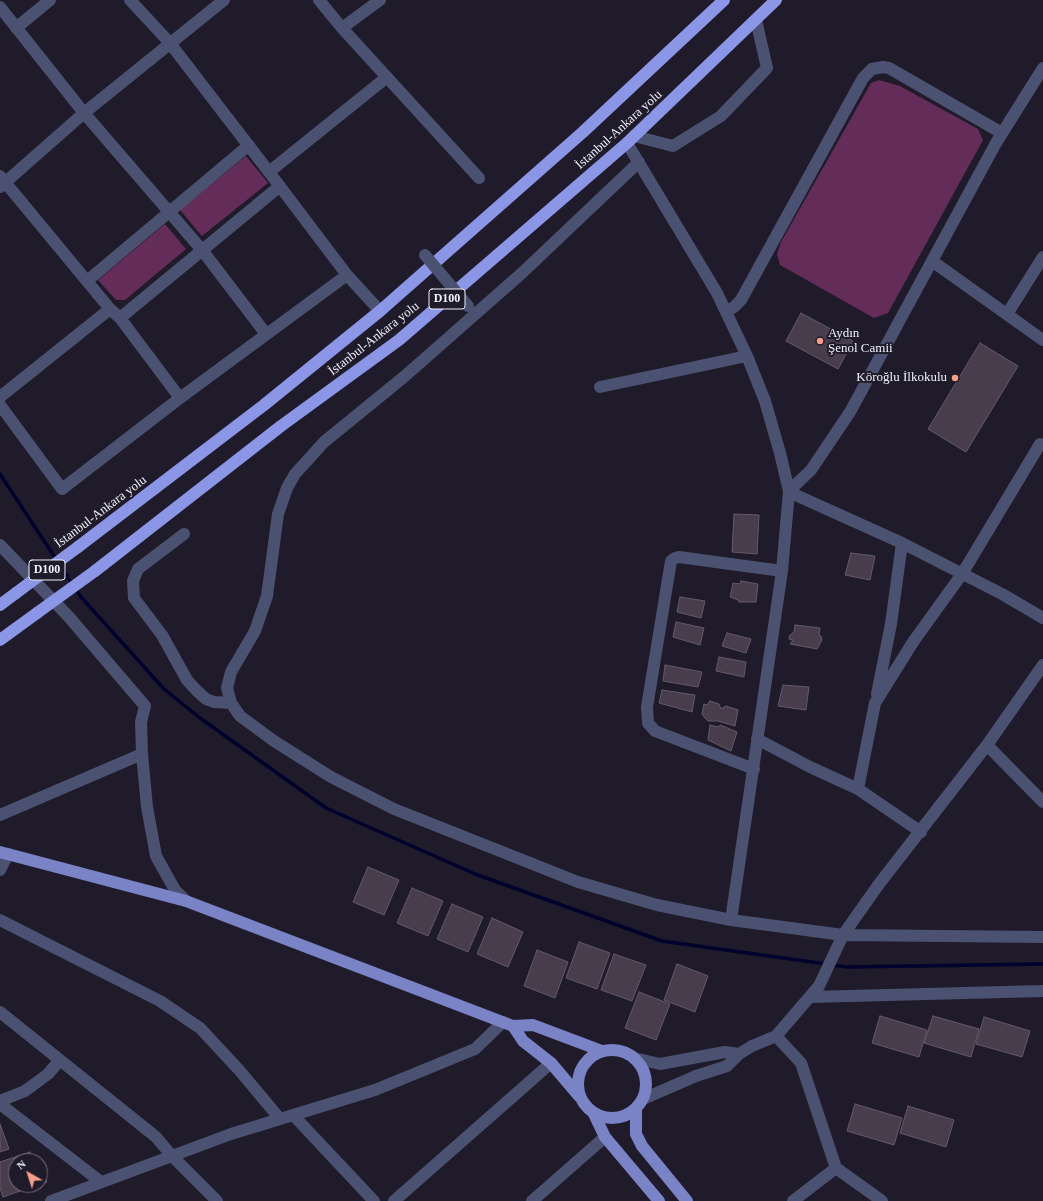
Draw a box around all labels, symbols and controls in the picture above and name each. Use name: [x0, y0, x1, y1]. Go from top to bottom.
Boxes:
street label: İstanbul-Ankara yolu: [573, 87, 665, 173]
road number: D100: [429, 289, 465, 309]
street label: İstanbul-Ankara yolu: [326, 299, 422, 379]
place label: Aydın Şenol Camii: [828, 326, 893, 357]
marker: Aydın Şenol Camii: [815, 336, 825, 346]
place label: Köroğlu İlkokulu: [856, 370, 947, 386]
marker: Köroğlu İlkokulu: [950, 373, 960, 383]
street label: İstanbul-Ankara yolu: [52, 472, 150, 552]
road number: D100: [29, 560, 65, 580]
north arrow: [8, 1153, 48, 1193]
text: N: [14, 1157, 28, 1172]

